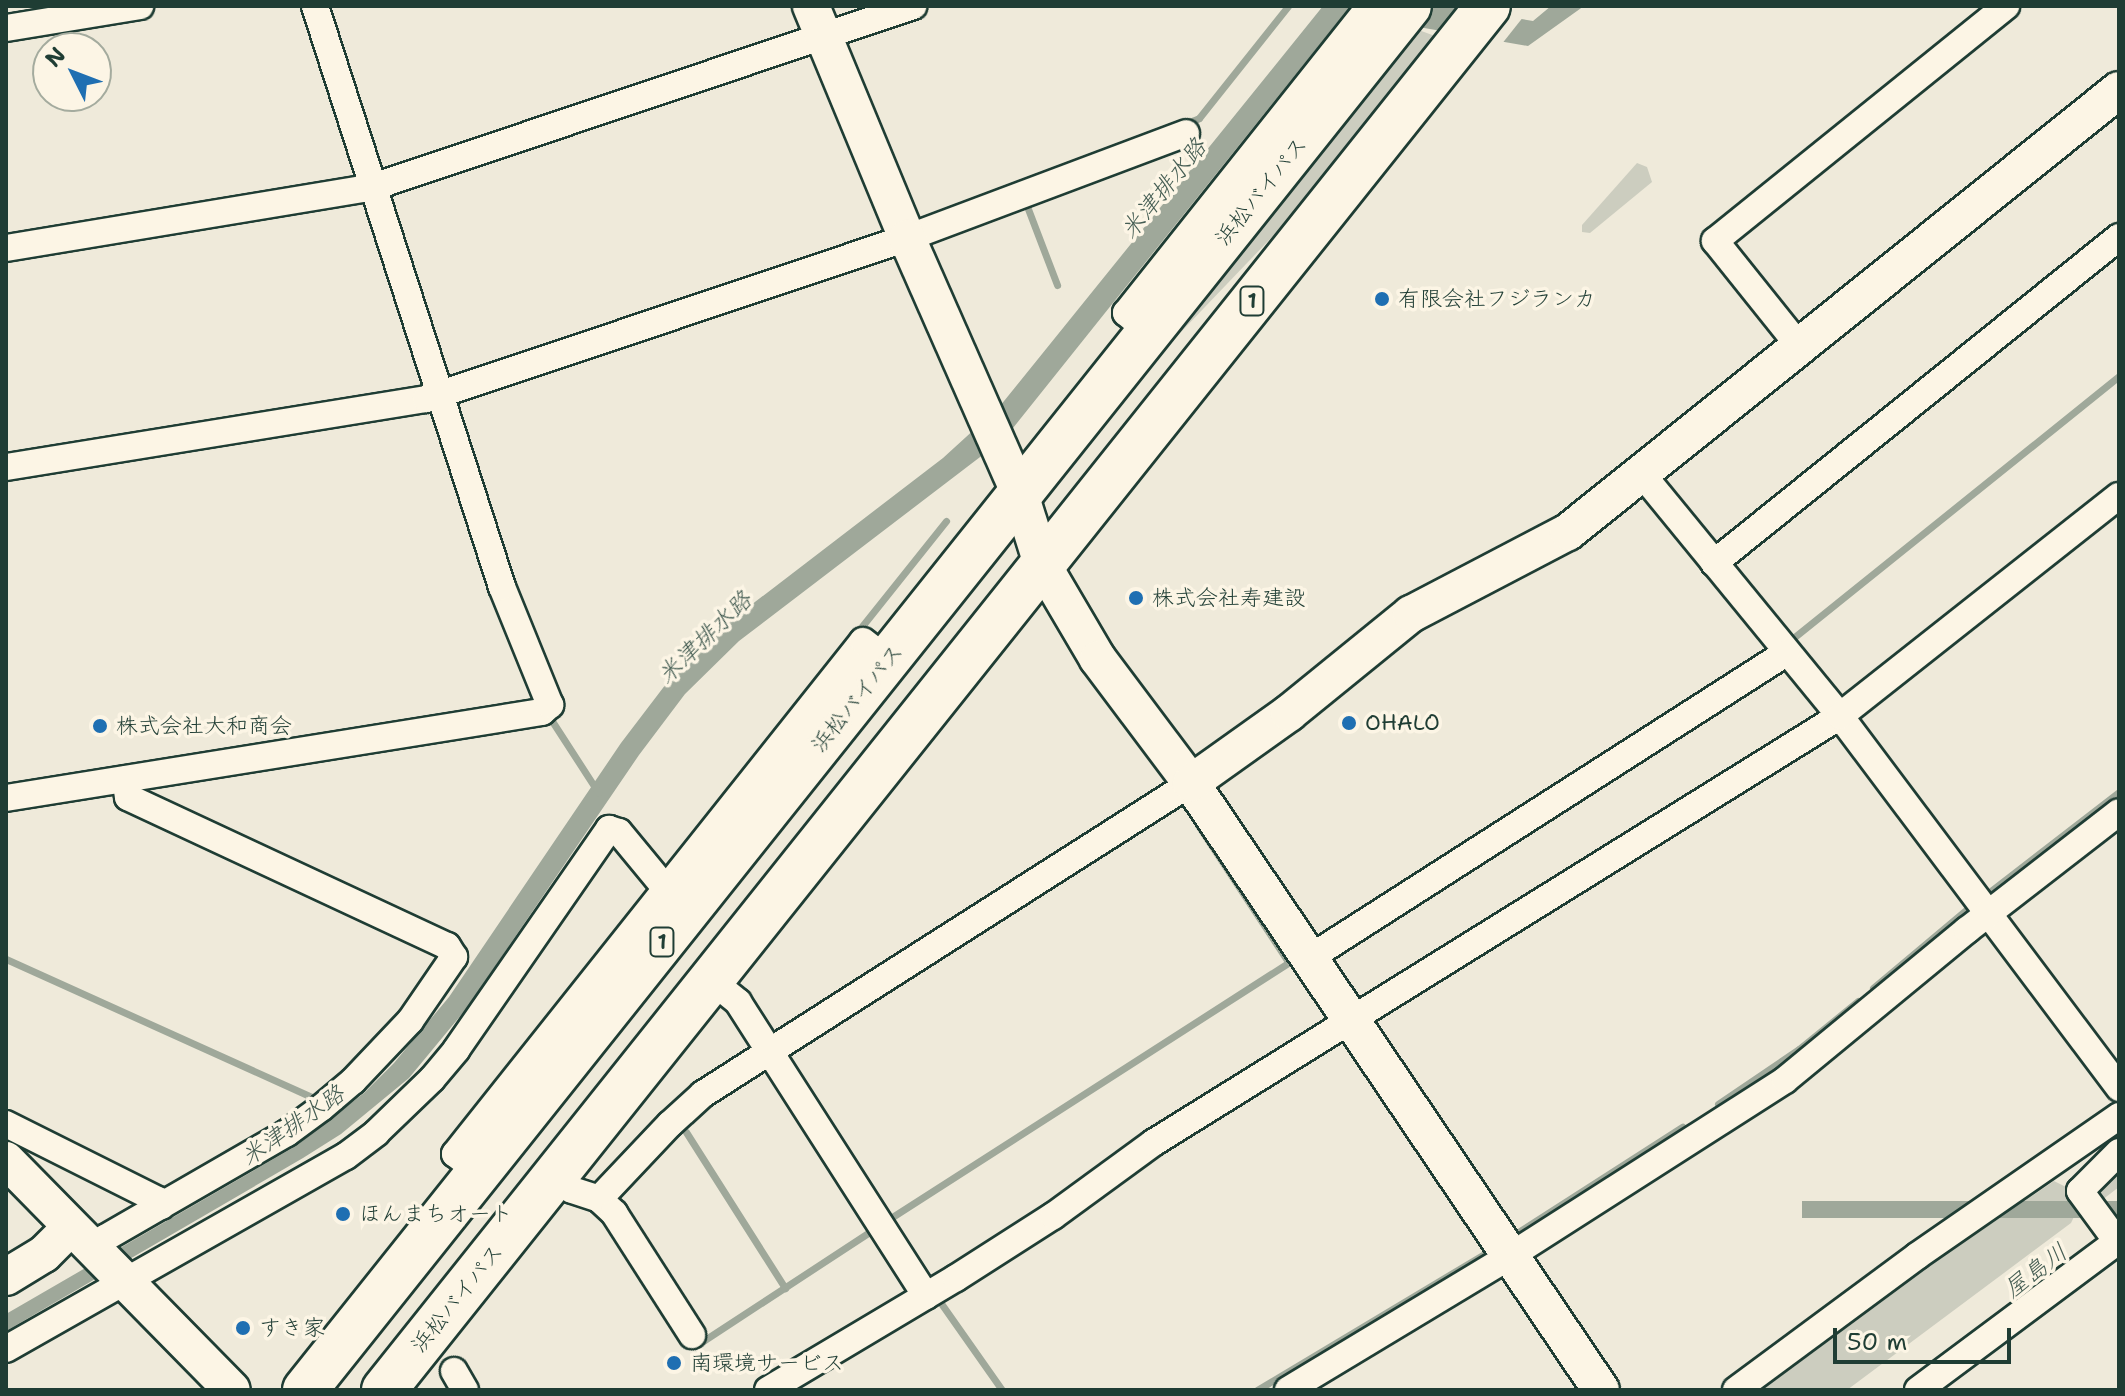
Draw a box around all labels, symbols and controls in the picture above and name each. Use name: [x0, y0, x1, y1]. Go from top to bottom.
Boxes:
north arrow: [32, 32, 112, 112]
text: N: [39, 41, 72, 73]
street label: 浜松バイパス: [1209, 131, 1313, 251]
water label: 米津排水路: [1115, 133, 1213, 245]
road number: 1: [1238, 285, 1266, 317]
place label: 有限会社フジランカ: [1398, 286, 1596, 312]
marker: 有限会社フジランカ: [1373, 290, 1391, 308]
place label: 株式会社寿建設: [1152, 585, 1306, 611]
water label: 米津排水路: [652, 586, 758, 690]
marker: 株式会社寿建設: [1127, 589, 1145, 607]
street label: 浜松バイパス: [805, 638, 909, 758]
place label: OHALO: [1365, 710, 1440, 736]
place label: 株式会社大和商会: [116, 713, 292, 739]
marker: OHALO: [1340, 714, 1358, 732]
marker: 株式会社大和商会: [91, 717, 109, 735]
road number: 1: [648, 926, 676, 958]
water label: 米津排水路: [236, 1080, 350, 1172]
place label: ほんまちオート: [359, 1201, 513, 1227]
marker: ほんまちオート: [334, 1205, 352, 1223]
street label: 浜松バイパス: [405, 1238, 509, 1358]
water label: 屋島川: [1999, 1238, 2073, 1304]
scale bar: [1837, 1312, 2015, 1362]
place label: すき家: [259, 1315, 325, 1341]
marker: すき家: [234, 1319, 252, 1337]
text: 50 m: [1847, 1326, 1907, 1358]
place label: 南環境サービス: [690, 1350, 844, 1376]
marker: 南環境サービス: [665, 1354, 683, 1372]

